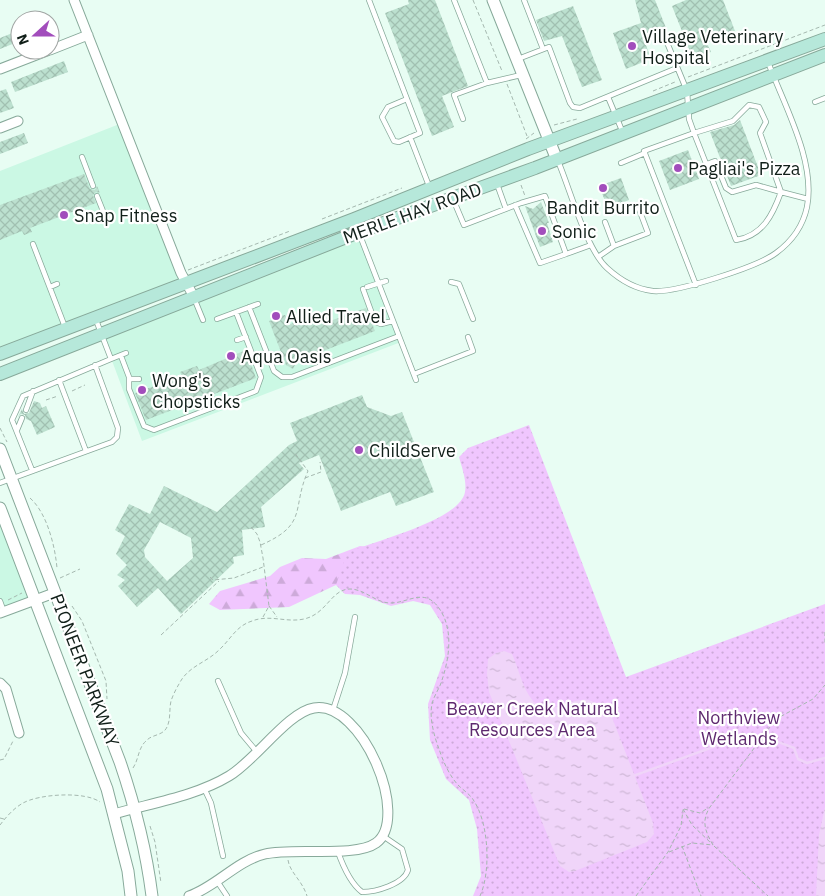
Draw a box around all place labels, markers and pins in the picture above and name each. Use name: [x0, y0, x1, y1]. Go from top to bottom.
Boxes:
place label: Village Veterinary Hospital: [642, 25, 783, 69]
marker: Village Veterinary Hospital: [626, 40, 638, 52]
place label: Pagliai's Pizza: [688, 157, 801, 180]
marker: Pagliai's Pizza: [672, 162, 684, 174]
marker: Bandit Burrito: [597, 182, 609, 194]
place label: Bandit Burrito: [546, 196, 660, 219]
place label: Snap Fitness: [74, 204, 177, 227]
marker: Snap Fitness: [58, 209, 70, 221]
place label: Sonic: [552, 220, 596, 243]
marker: Sonic: [536, 225, 548, 237]
place label: Allied Travel: [286, 305, 385, 328]
marker: Allied Travel: [270, 310, 282, 322]
place label: Aqua Oasis: [241, 345, 331, 368]
marker: Aqua Oasis: [225, 350, 237, 362]
place label: Wong's Chopsticks: [152, 369, 241, 413]
marker: Wong's Chopsticks: [136, 384, 148, 396]
place label: ChildServe: [369, 439, 456, 462]
marker: ChildServe: [353, 444, 365, 456]

